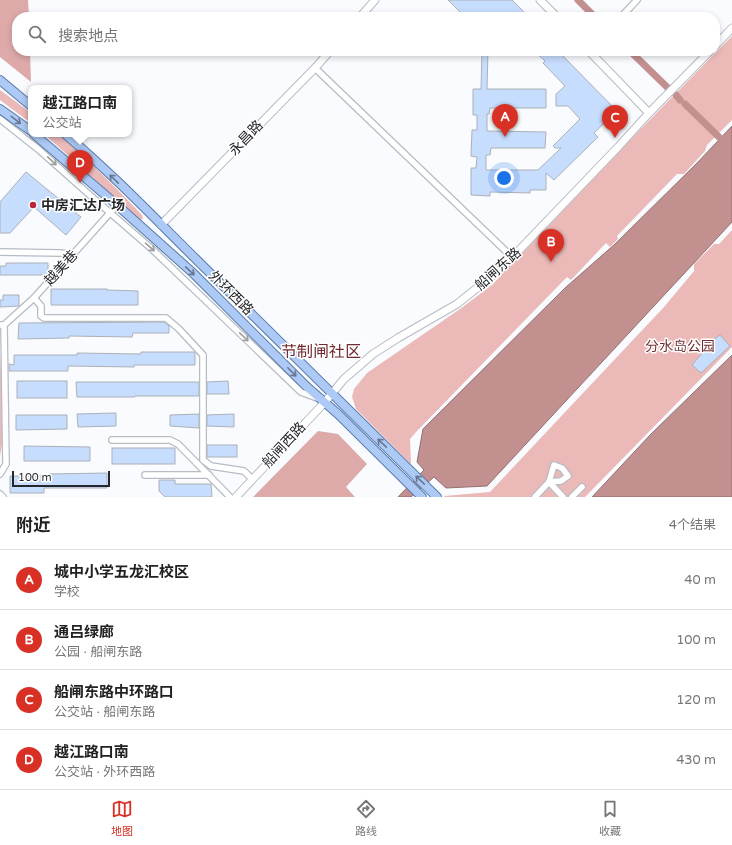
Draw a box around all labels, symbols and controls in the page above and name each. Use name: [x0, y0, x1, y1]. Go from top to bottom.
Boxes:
search box: [12, 12, 720, 56]
icon: search: [26, 23, 48, 45]
text: 搜索地点: [58, 27, 118, 45]
popup: [28, 85, 132, 137]
text: 越江路口南: [42, 94, 118, 112]
pin: A: [492, 104, 518, 137]
pin: C: [602, 105, 628, 138]
one-way arrow: [10, 115, 21, 124]
text: 公交站: [42, 115, 82, 131]
street label: 永昌路: [225, 117, 267, 159]
pin: D: [67, 150, 93, 183]
one-way arrow: [47, 157, 57, 166]
your location: [494, 168, 514, 188]
one-way arrow: [109, 174, 119, 184]
place label: 中房汇达广场: [41, 197, 125, 214]
marker: 中房汇达广场: [28, 200, 38, 210]
pin: B: [538, 229, 564, 262]
one-way arrow: [144, 243, 155, 252]
street label: 船闸东路: [472, 244, 524, 294]
street label: 越美巷: [41, 247, 81, 289]
one-way arrow: [185, 266, 195, 275]
street label: 外环西路: [205, 267, 257, 319]
one-way arrow: [239, 332, 249, 342]
park label: 分水岛公园: [645, 338, 715, 355]
district label: 节制闸社区: [281, 342, 361, 362]
one-way arrow: [287, 367, 297, 377]
street label: 船闸西路: [259, 419, 309, 471]
one-way arrow: [377, 438, 387, 448]
scale bar: [12, 469, 110, 488]
text: 100 m: [18, 471, 52, 484]
one-way arrow: [415, 475, 425, 485]
text: 附近: [16, 515, 50, 536]
text: 4个结果: [669, 517, 716, 533]
text: 城中小学五龙汇校区: [54, 563, 189, 581]
text: A: [24, 572, 34, 588]
text: 40 m: [684, 572, 716, 588]
text: 学校: [54, 584, 80, 600]
text: 通吕绿廊: [54, 623, 114, 641]
text: B: [24, 632, 34, 648]
text: 100 m: [676, 632, 716, 648]
text: 公园 · 船闸东路: [54, 644, 142, 660]
text: 船闸东路中环路口: [54, 683, 174, 701]
text: C: [24, 692, 34, 708]
text: 120 m: [676, 692, 716, 708]
text: 公交站 · 船闸东路: [54, 704, 155, 720]
text: 越江路口南: [54, 743, 129, 761]
text: D: [24, 752, 34, 768]
text: 430 m: [676, 752, 716, 768]
text: 公交站 · 外环西路: [54, 764, 155, 780]
tab: 地图: [111, 798, 133, 838]
tab: 路线: [355, 798, 377, 838]
tab: 收藏: [599, 798, 621, 838]

